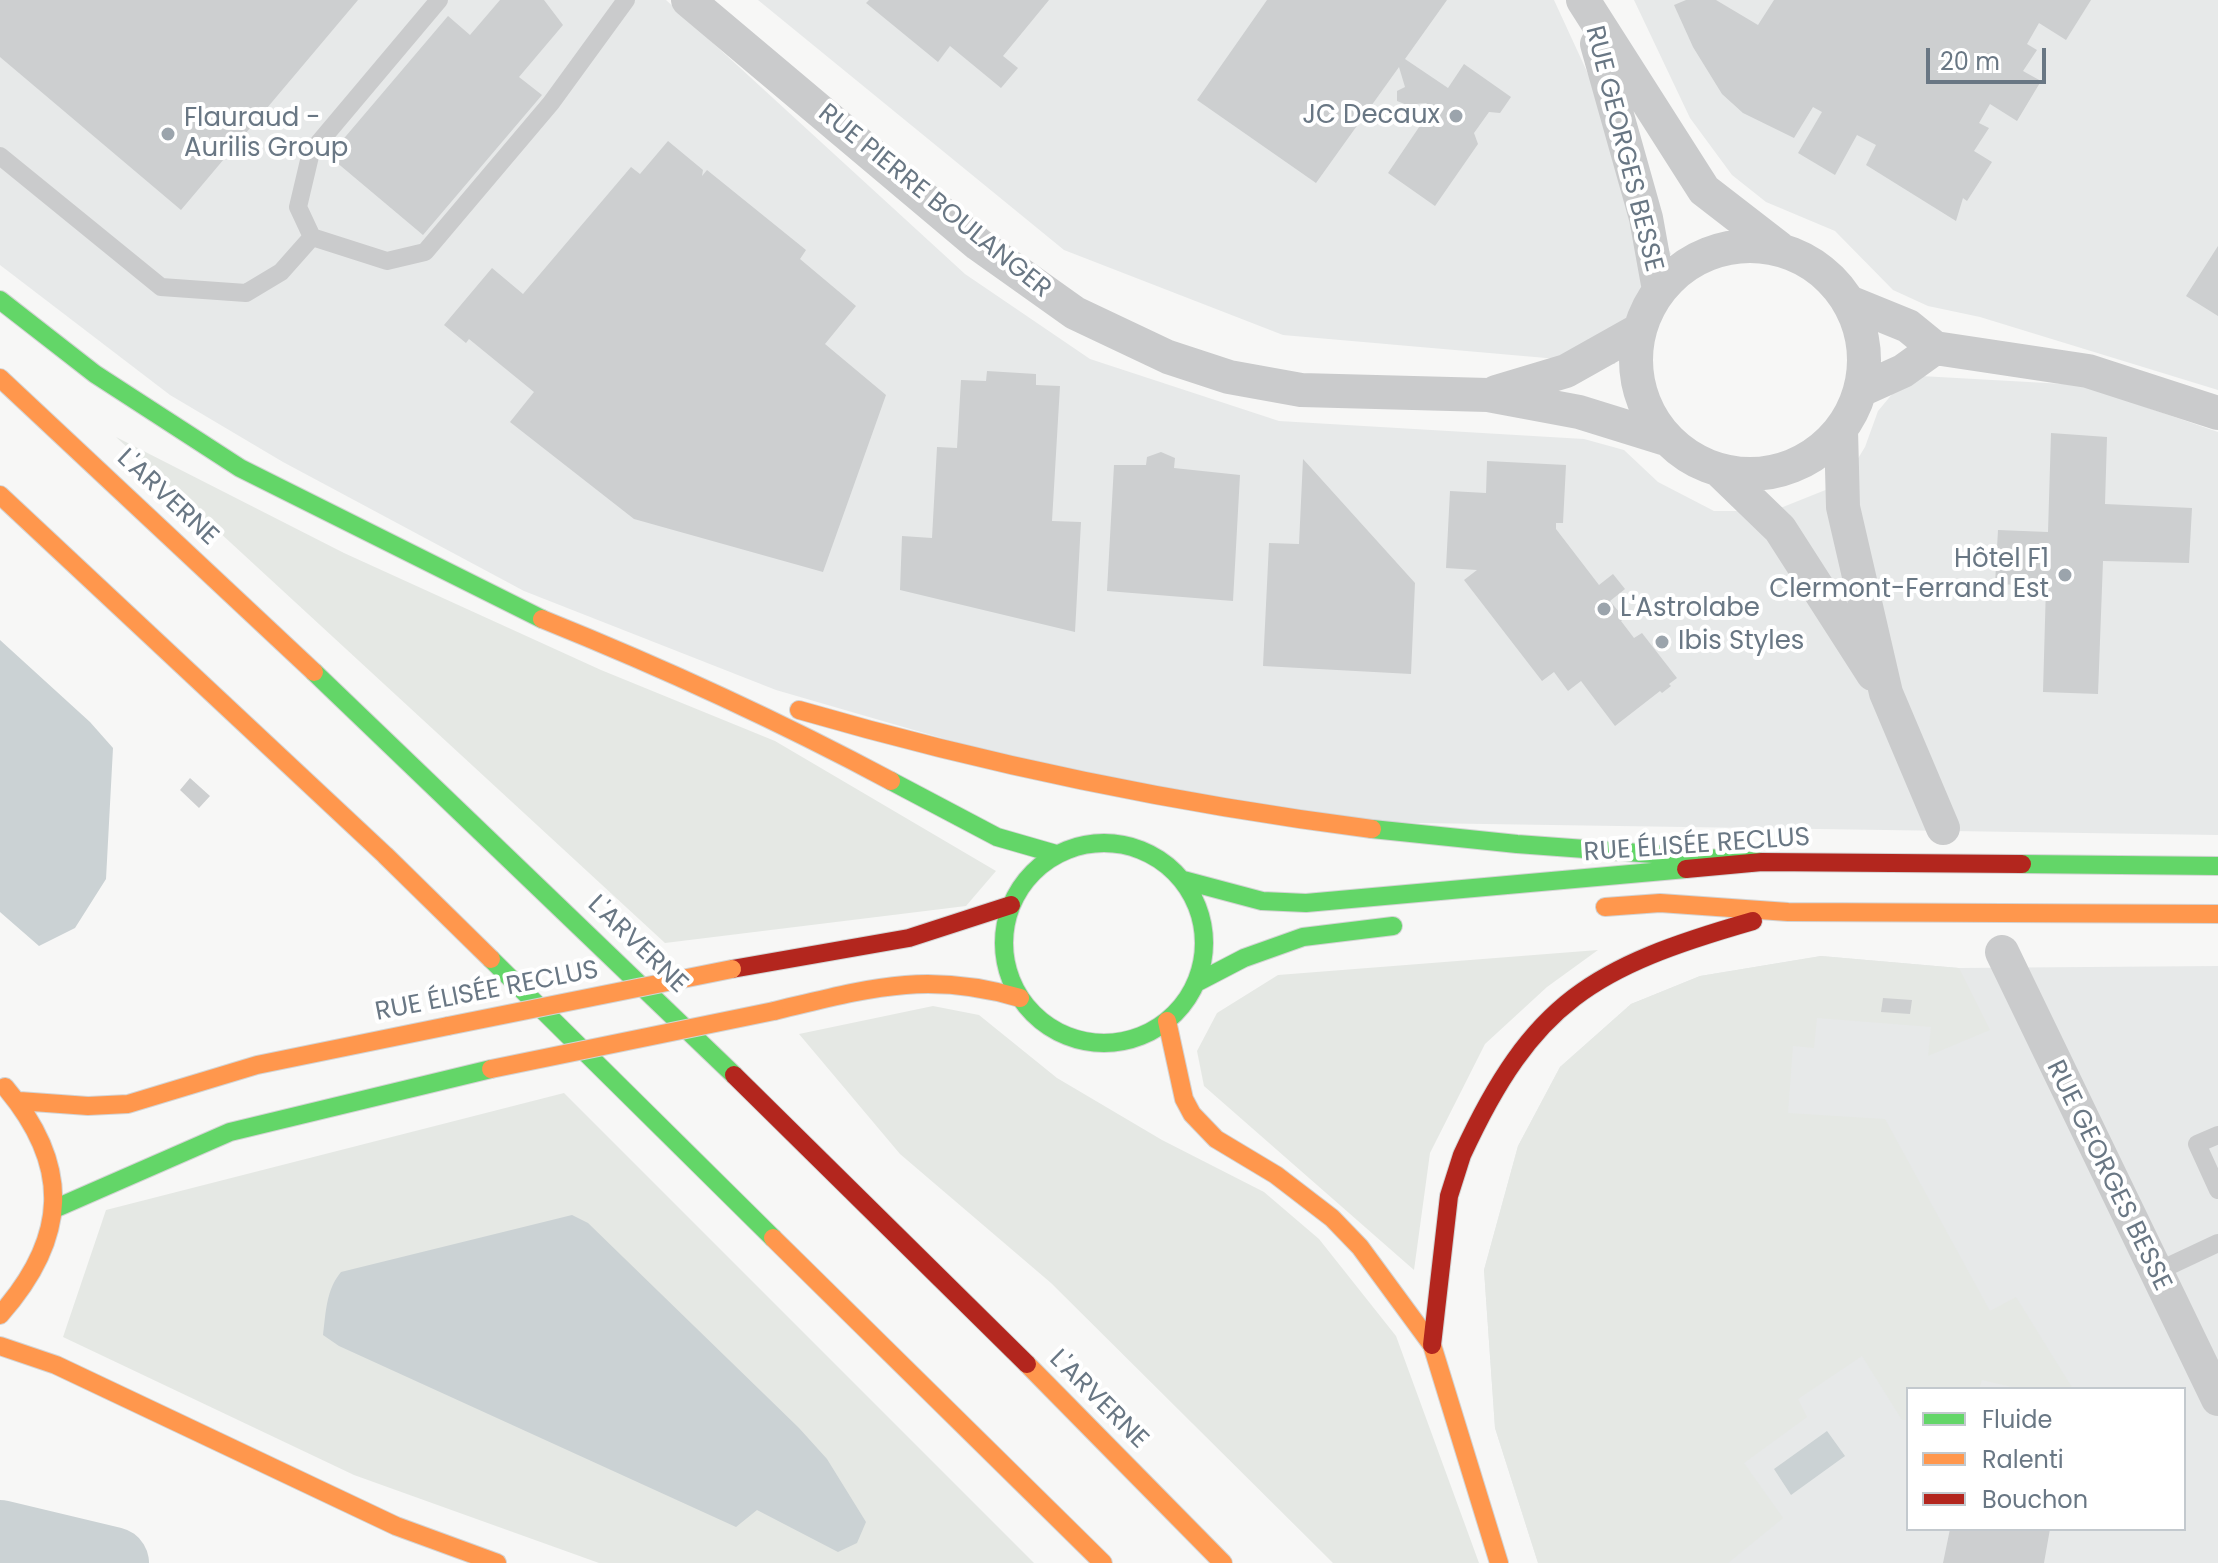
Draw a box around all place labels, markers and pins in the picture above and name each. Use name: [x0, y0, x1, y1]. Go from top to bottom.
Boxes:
place label: JC Decaux: [1302, 100, 1440, 132]
place label: Flauraud - Aurilis Group: [184, 103, 348, 164]
marker: JC Decaux: [1447, 107, 1465, 125]
marker: Flauraud - Aurilis Group: [159, 125, 177, 143]
place label: Hôtel F1 Clermont-Ferrand Est: [1769, 544, 2049, 606]
marker: Hôtel F1 Clermont-Ferrand Est: [2056, 566, 2074, 584]
place label: L'Astrolabe: [1620, 593, 1760, 625]
marker: L'Astrolabe: [1595, 600, 1613, 618]
place label: Ibis Styles: [1678, 626, 1804, 658]
marker: Ibis Styles: [1653, 633, 1671, 651]

